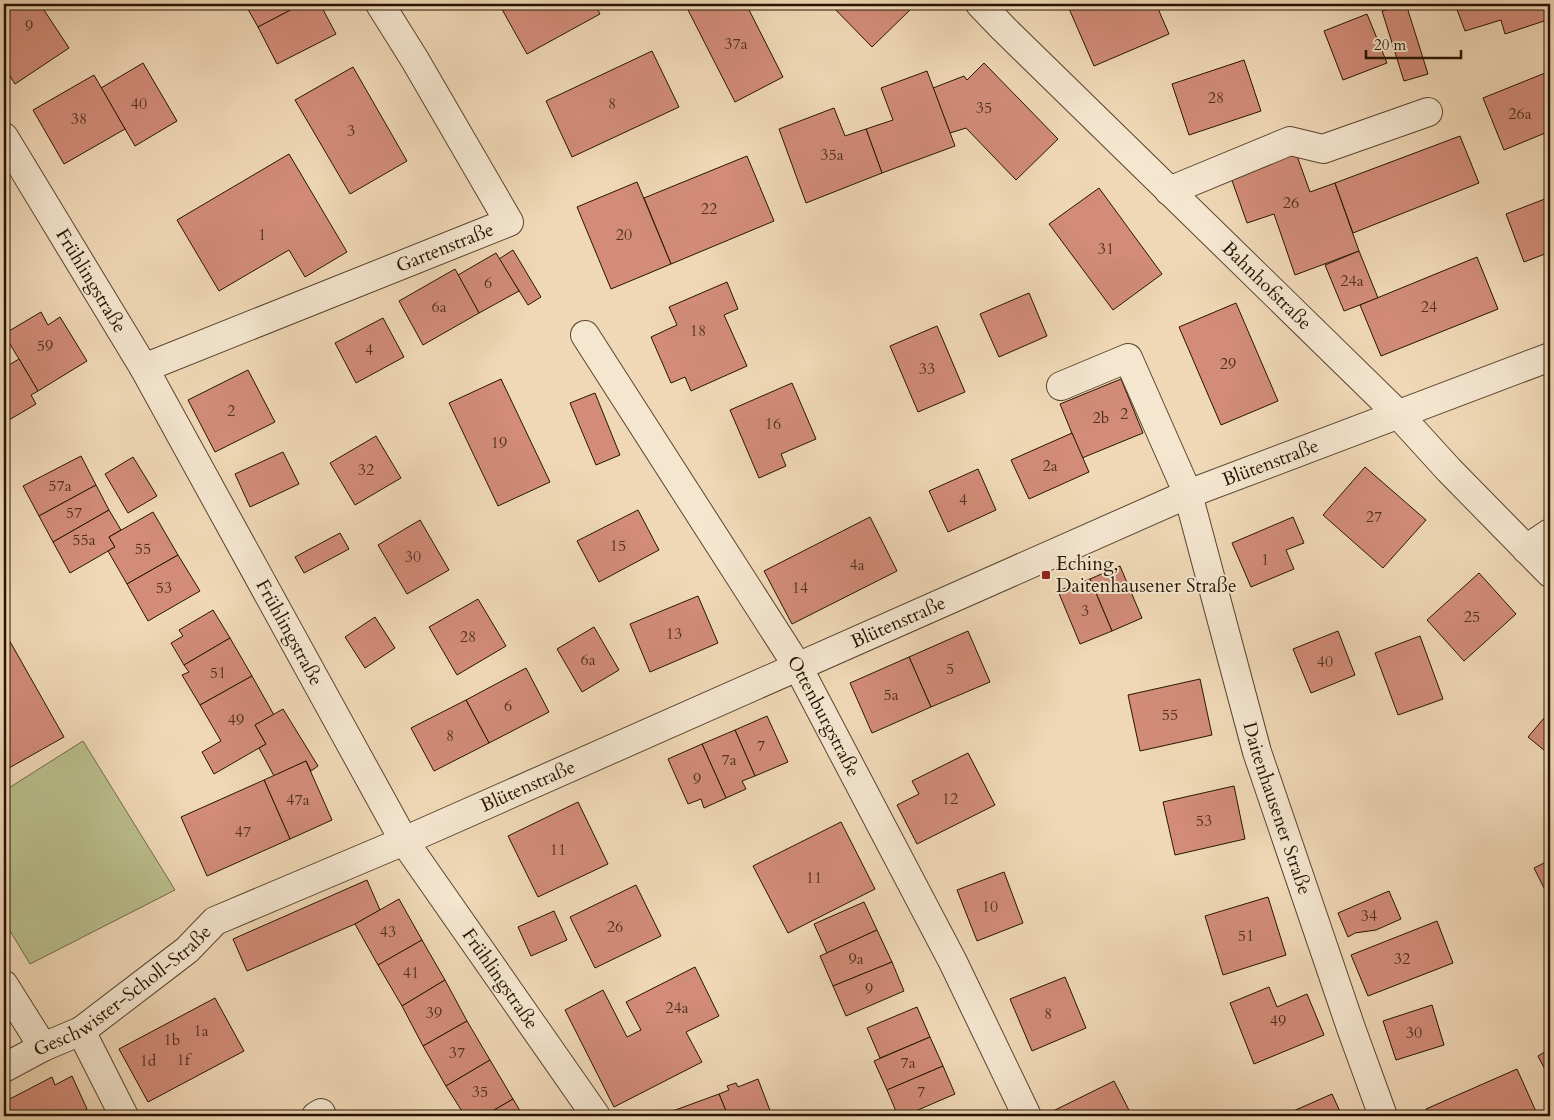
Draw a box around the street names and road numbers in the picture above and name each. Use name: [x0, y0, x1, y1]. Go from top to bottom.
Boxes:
street label: Gartenstraße: [392, 216, 498, 279]
street label: Frühlingstraße: [49, 224, 133, 338]
street label: Bahnhofstraße: [1216, 236, 1317, 336]
street label: Blütenstraße: [1219, 433, 1322, 493]
street label: Frühlingstraße: [250, 575, 329, 690]
street label: Blütenstraße: [847, 590, 950, 655]
street label: Ottenburgstraße: [781, 650, 866, 781]
street label: Daitenhausener Straße: [1237, 719, 1318, 898]
street label: Blütenstraße: [476, 754, 579, 819]
street label: Geschwister-Scholl-Straße: [29, 919, 217, 1063]
street label: Frühlingstraße: [456, 923, 545, 1035]

